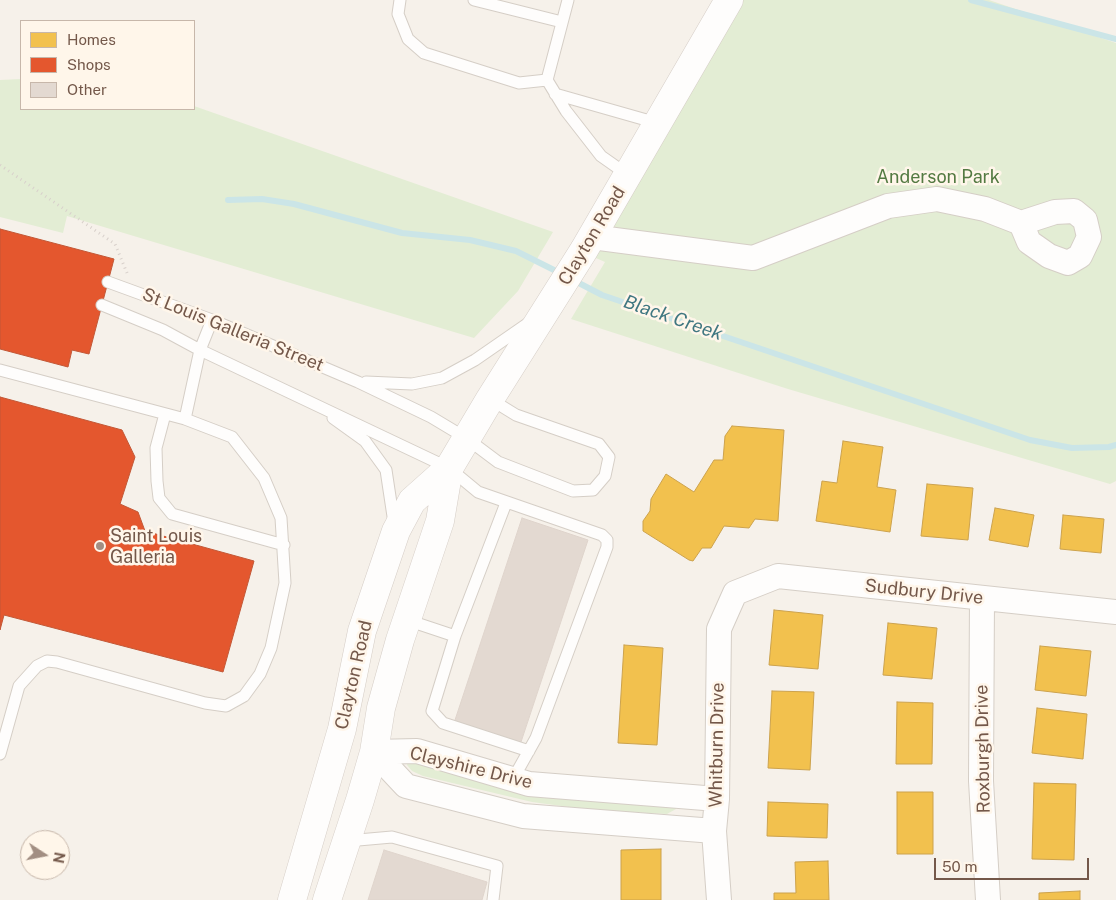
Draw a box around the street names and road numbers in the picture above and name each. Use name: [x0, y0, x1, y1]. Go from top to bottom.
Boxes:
street label: Clayton Road: [554, 183, 630, 289]
street label: St Louis Galleria Street: [139, 284, 327, 376]
street label: Sudbury Drive: [864, 575, 984, 609]
street label: Clayton Road: [331, 618, 377, 732]
street label: Whitburn Drive: [705, 682, 729, 808]
street label: Roxburgh Drive: [971, 685, 995, 813]
street label: Clayshire Drive: [408, 742, 534, 794]

